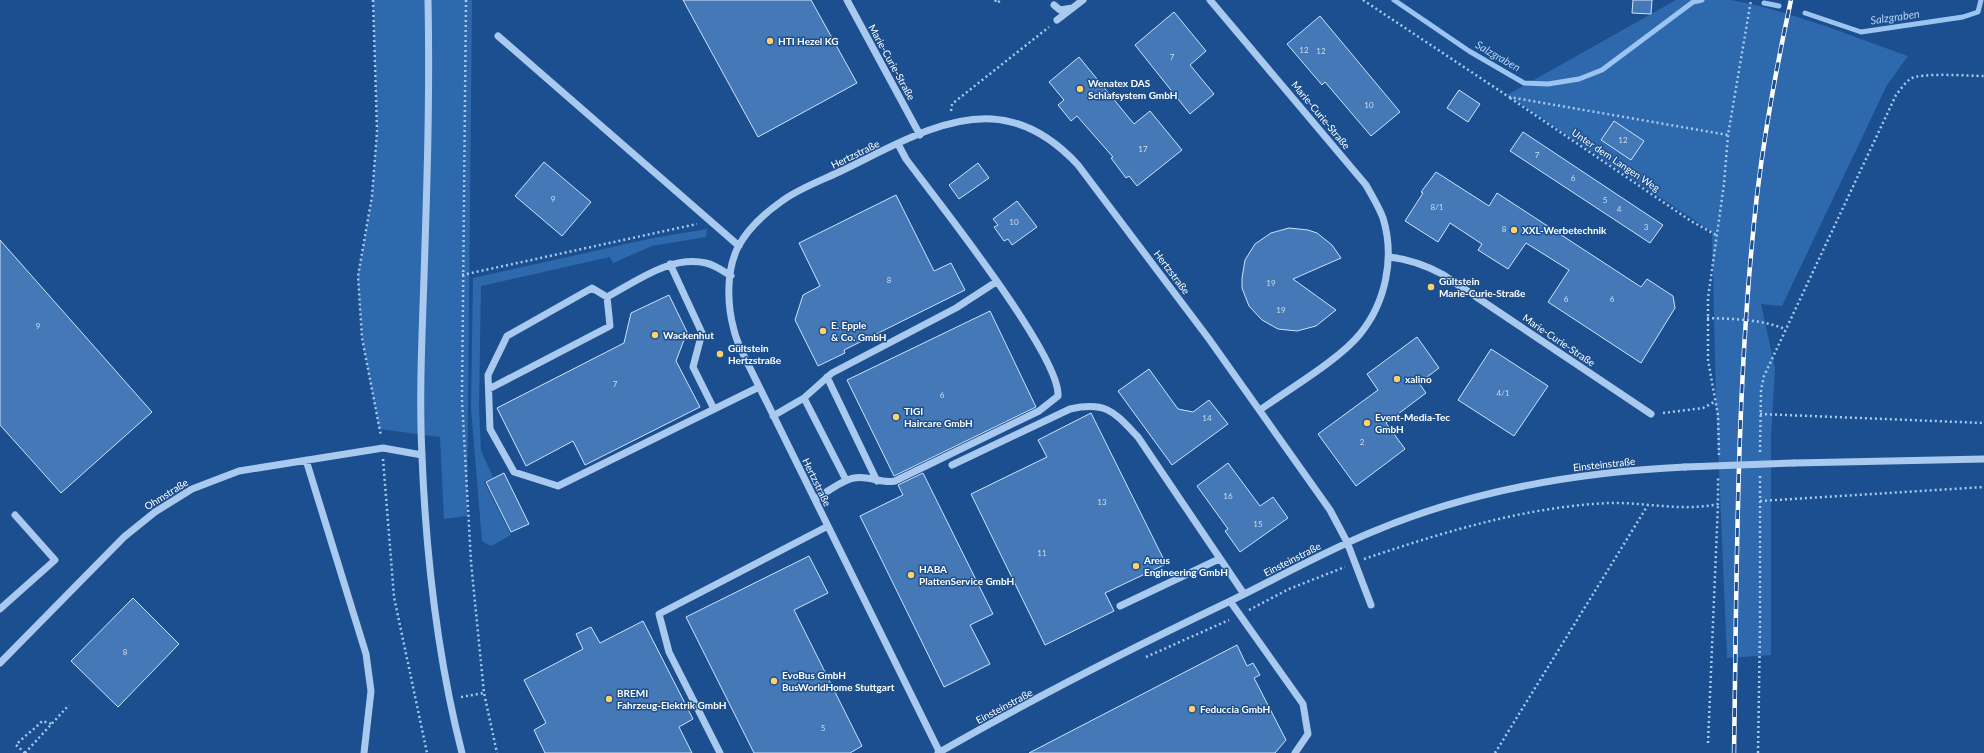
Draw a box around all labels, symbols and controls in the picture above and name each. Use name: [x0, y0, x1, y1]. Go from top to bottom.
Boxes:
water label: Salzgraben: [1869, 7, 1921, 26]
street label: Marie-Curie-Straße: [866, 22, 918, 102]
place label: HTI Hezel KG: [778, 35, 839, 47]
marker: HTI Hezel KG: [765, 36, 775, 46]
water label: Salzgraben: [1474, 38, 1523, 74]
house number: 12: [1299, 45, 1309, 55]
house number: 12: [1316, 46, 1326, 56]
house number: 7: [1170, 52, 1175, 62]
place label: Wenatex DAS Schlafsystem GmbH: [1088, 77, 1177, 101]
street label: Marie-Curie-Straße: [1289, 79, 1353, 151]
marker: Wenatex DAS Schlafsystem GmbH: [1075, 84, 1085, 94]
house number: 10: [1364, 100, 1374, 110]
street label: Unter dem Langen Weg: [1570, 126, 1662, 194]
house number: 12: [1618, 135, 1628, 145]
street label: Hertzstraße: [829, 137, 881, 171]
house number: 17: [1138, 144, 1148, 154]
house number: 7: [1535, 150, 1540, 160]
house number: 6: [1571, 173, 1576, 183]
house number: 9: [551, 194, 556, 204]
house number: 5: [1603, 195, 1608, 205]
house number: 8/1: [1431, 202, 1444, 212]
house number: 4: [1617, 204, 1622, 214]
house number: 10: [1009, 217, 1019, 227]
house number: 3: [1644, 222, 1649, 232]
house number: 8: [1502, 224, 1507, 234]
place label: XXL-Werbetechnik: [1522, 224, 1607, 236]
marker: XXL-Werbetechnik: [1509, 225, 1519, 235]
street label: Hertzstraße: [1152, 248, 1192, 296]
house number: 8: [887, 275, 892, 285]
place label: Gültstein Marie-Curie-Straße: [1439, 275, 1526, 299]
house number: 19: [1266, 278, 1276, 288]
marker: Gültstein Marie-Curie-Straße: [1426, 282, 1436, 292]
house number: 6: [1564, 294, 1569, 304]
house number: 6: [1610, 294, 1615, 304]
house number: 19: [1276, 305, 1286, 315]
street label: Marie-Curie-Straße: [1521, 311, 1597, 369]
place label: E. Epple & Co. GmbH: [831, 319, 887, 343]
house number: 9: [36, 321, 41, 331]
marker: E. Epple & Co. GmbH: [818, 326, 828, 336]
place label: Wackenhut: [663, 329, 714, 341]
marker: Wackenhut: [650, 330, 660, 340]
place label: Gültstein Hertzstraße: [728, 342, 782, 366]
marker: Gültstein Hertzstraße: [715, 349, 725, 359]
place label: xalino: [1405, 373, 1432, 385]
marker: xalino: [1392, 374, 1402, 384]
house number: 7: [613, 379, 618, 389]
house number: 4/1: [1497, 388, 1510, 398]
house number: 6: [940, 390, 945, 400]
place label: TIGI Haircare GmbH: [904, 405, 973, 429]
place label: Event-Media-Tec GmbH: [1375, 411, 1450, 435]
marker: TIGI Haircare GmbH: [891, 412, 901, 422]
house number: 14: [1202, 413, 1212, 423]
marker: Event-Media-Tec GmbH: [1362, 418, 1372, 428]
house number: 2: [1360, 437, 1365, 447]
street label: Einsteinstraße: [1572, 455, 1636, 473]
street label: Hertzstraße: [800, 456, 834, 508]
street label: Ohmstraße: [142, 476, 190, 512]
house number: 16: [1223, 491, 1233, 501]
house number: 13: [1097, 497, 1107, 507]
house number: 15: [1253, 519, 1263, 529]
street label: Einsteinstraße: [1261, 539, 1323, 579]
house number: 11: [1037, 548, 1047, 558]
place label: Areus Engineering GmbH: [1143, 554, 1228, 578]
marker: Areus Engineering GmbH: [1131, 561, 1141, 571]
place label: HABA PlattenService GmbH: [919, 563, 1014, 587]
marker: HABA PlattenService GmbH: [906, 570, 916, 580]
house number: 8: [123, 647, 128, 657]
place label: EvoBus GmbH BusWorldHome Stuttgart: [782, 669, 895, 693]
marker: EvoBus GmbH BusWorldHome Stuttgart: [769, 676, 779, 686]
street label: Einsteinstraße: [974, 686, 1034, 726]
place label: BREMI Fahrzeug-Elektrik GmbH: [617, 687, 726, 711]
marker: BREMI Fahrzeug-Elektrik GmbH: [604, 694, 614, 704]
place label: Feduccia GmbH: [1200, 703, 1270, 715]
marker: Feduccia GmbH: [1187, 704, 1197, 714]
house number: 5: [821, 723, 826, 733]

